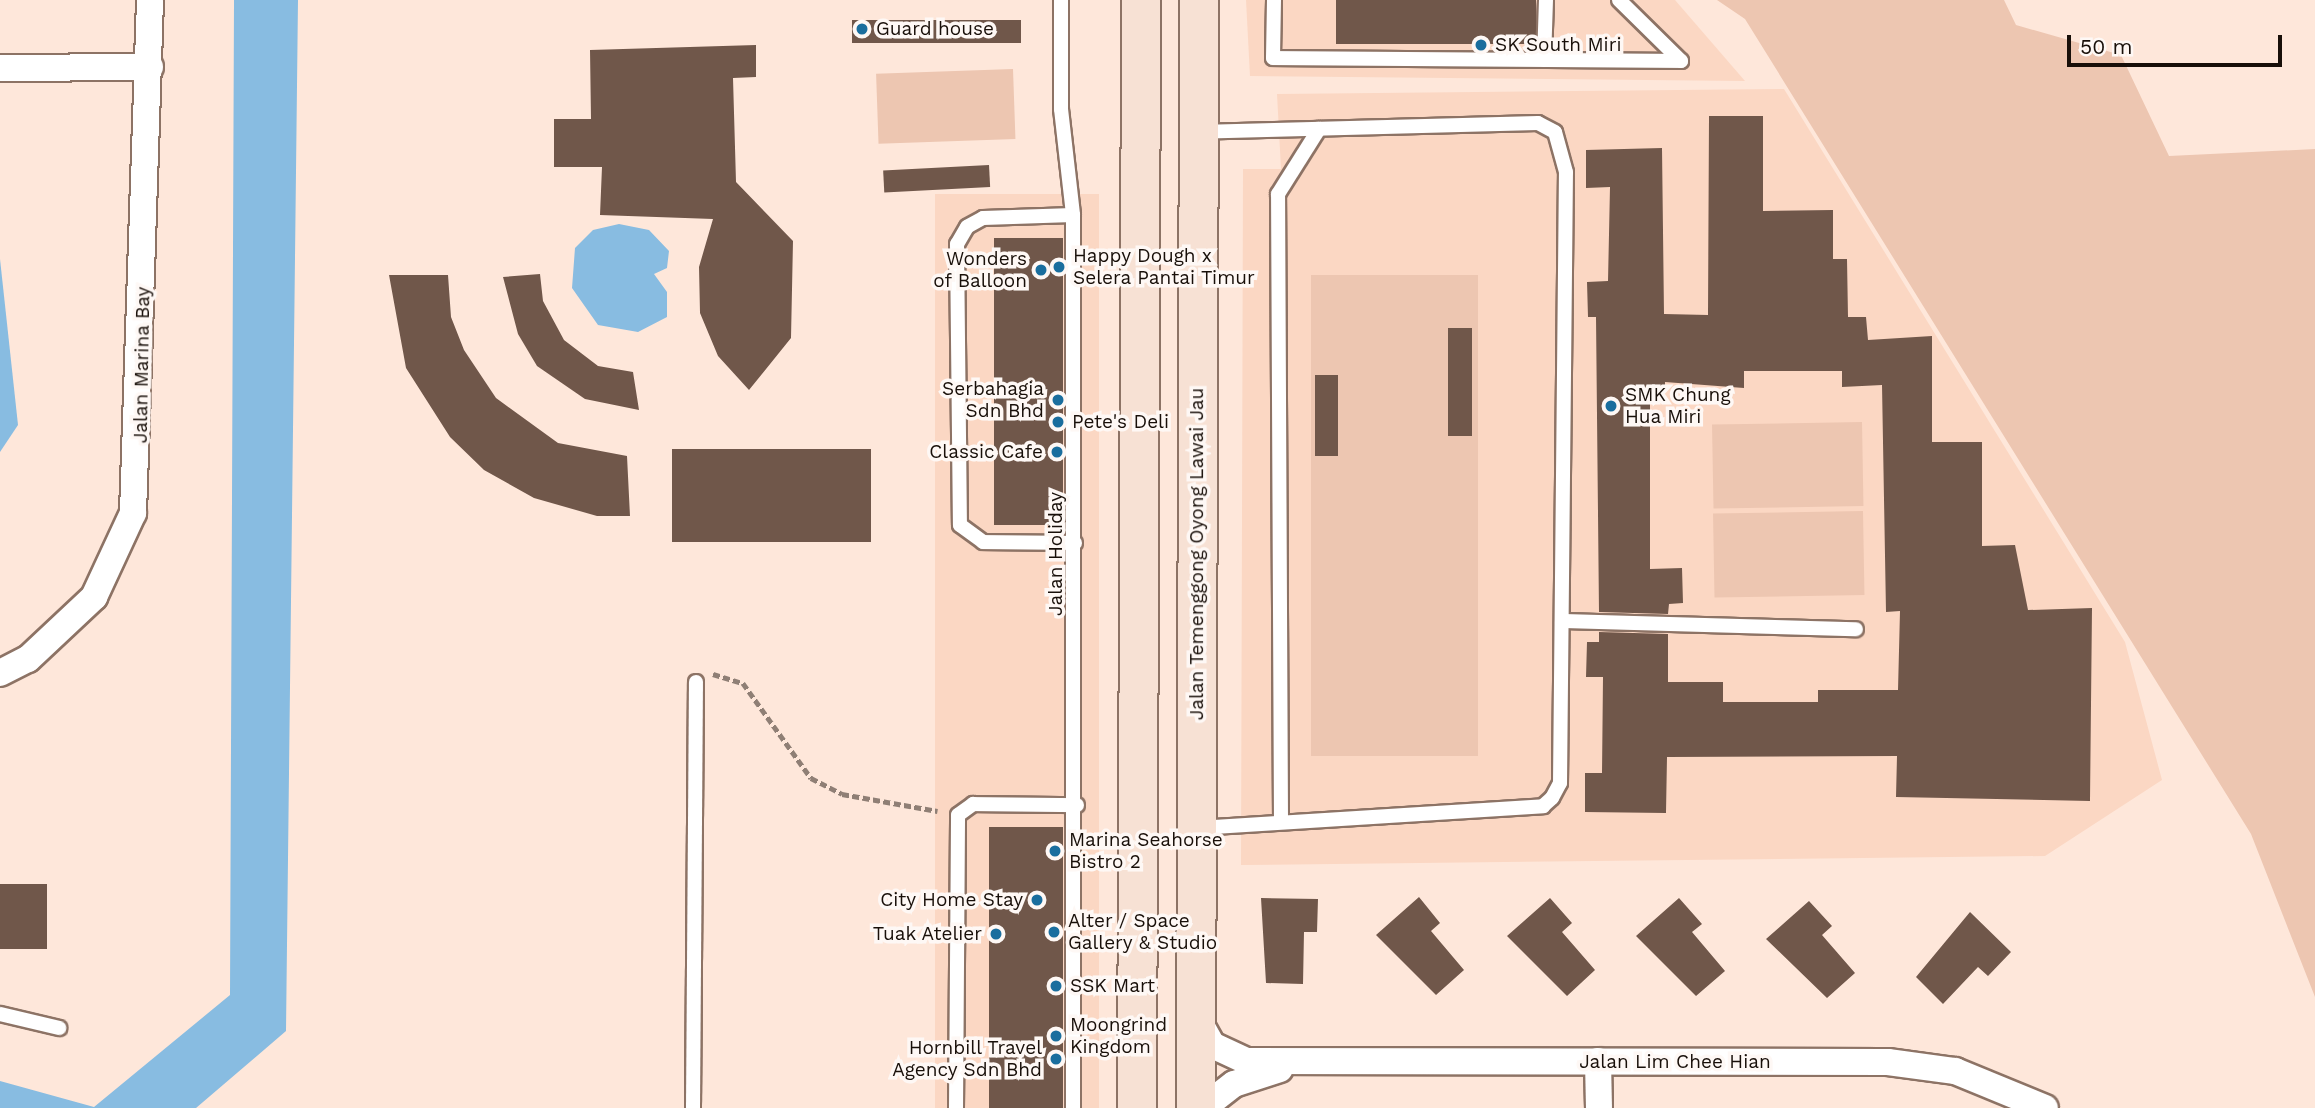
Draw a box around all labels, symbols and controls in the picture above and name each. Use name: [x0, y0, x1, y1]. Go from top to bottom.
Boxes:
place label: Guard house: [876, 18, 994, 40]
marker: Guard house: [854, 21, 870, 37]
scale bar: [2070, 21, 2285, 65]
place label: SK South Miri: [1495, 34, 1622, 56]
text: 50 m: [2080, 34, 2132, 59]
marker: SK South Miri: [1473, 37, 1489, 53]
place label: Happy Dough x Selera Pantai Timur: [1073, 245, 1256, 289]
place label: Wonders of Balloon: [932, 248, 1027, 292]
marker: Happy Dough x Selera Pantai Timur: [1051, 259, 1067, 275]
marker: Wonders of Balloon: [1033, 262, 1049, 278]
street label: Jalan Marina Bay: [129, 286, 155, 444]
place label: Serbahagia Sdn Bhd: [942, 378, 1044, 422]
place label: SMK Chung Hua Miri: [1625, 384, 1731, 428]
street label: Jalan Temenggong Oyong Lawai Jau: [1186, 387, 1208, 721]
marker: Serbahagia Sdn Bhd: [1050, 392, 1066, 408]
marker: SMK Chung Hua Miri: [1603, 398, 1619, 414]
place label: Pete's Deli: [1072, 411, 1169, 433]
marker: Pete's Deli: [1050, 414, 1066, 430]
place label: Classic Cafe: [929, 441, 1043, 463]
marker: Classic Cafe: [1049, 444, 1065, 460]
street label: Jalan Holiday: [1045, 492, 1067, 616]
place label: Marina Seahorse Bistro 2: [1069, 829, 1223, 873]
marker: Marina Seahorse Bistro 2: [1047, 843, 1063, 859]
place label: City Home Stay: [880, 889, 1023, 911]
marker: City Home Stay: [1029, 892, 1045, 908]
place label: Alter / Space Gallery & Studio: [1068, 910, 1218, 954]
place label: Tuak Atelier: [872, 923, 982, 945]
marker: Alter / Space Gallery & Studio: [1046, 924, 1062, 940]
marker: Tuak Atelier: [988, 926, 1004, 942]
place label: SSK Mart: [1070, 975, 1155, 997]
marker: SSK Mart: [1048, 978, 1064, 994]
place label: Moongrind Kingdom: [1070, 1014, 1167, 1058]
marker: Moongrind Kingdom: [1048, 1028, 1064, 1044]
place label: Hornbill Travel Agency Sdn Bhd: [892, 1037, 1042, 1081]
marker: Hornbill Travel Agency Sdn Bhd: [1048, 1051, 1064, 1067]
street label: Jalan Lim Chee Hian: [1579, 1051, 1771, 1073]

